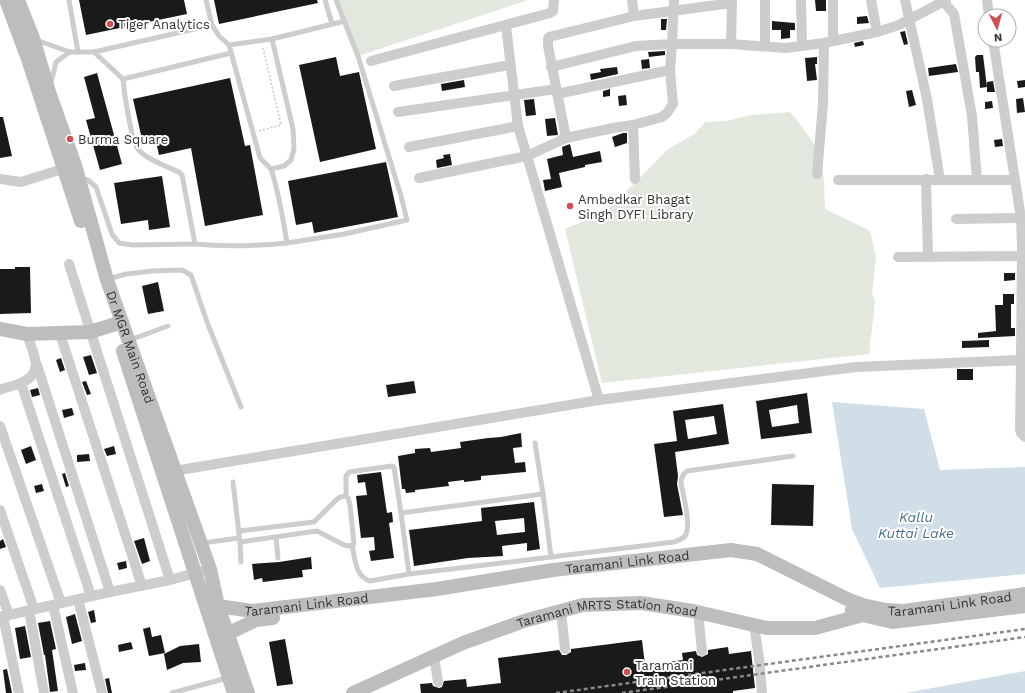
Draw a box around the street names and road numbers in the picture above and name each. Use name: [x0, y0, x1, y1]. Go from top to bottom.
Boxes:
street label: Dr MGR Main Road: [103, 289, 157, 405]
street label: Taramani Link Road: [565, 548, 690, 577]
street label: Taramani Link Road: [887, 589, 1013, 619]
street label: Taramani Link Road: [243, 590, 369, 619]
street label: Taramani MRTS Station Road: [515, 596, 699, 631]

